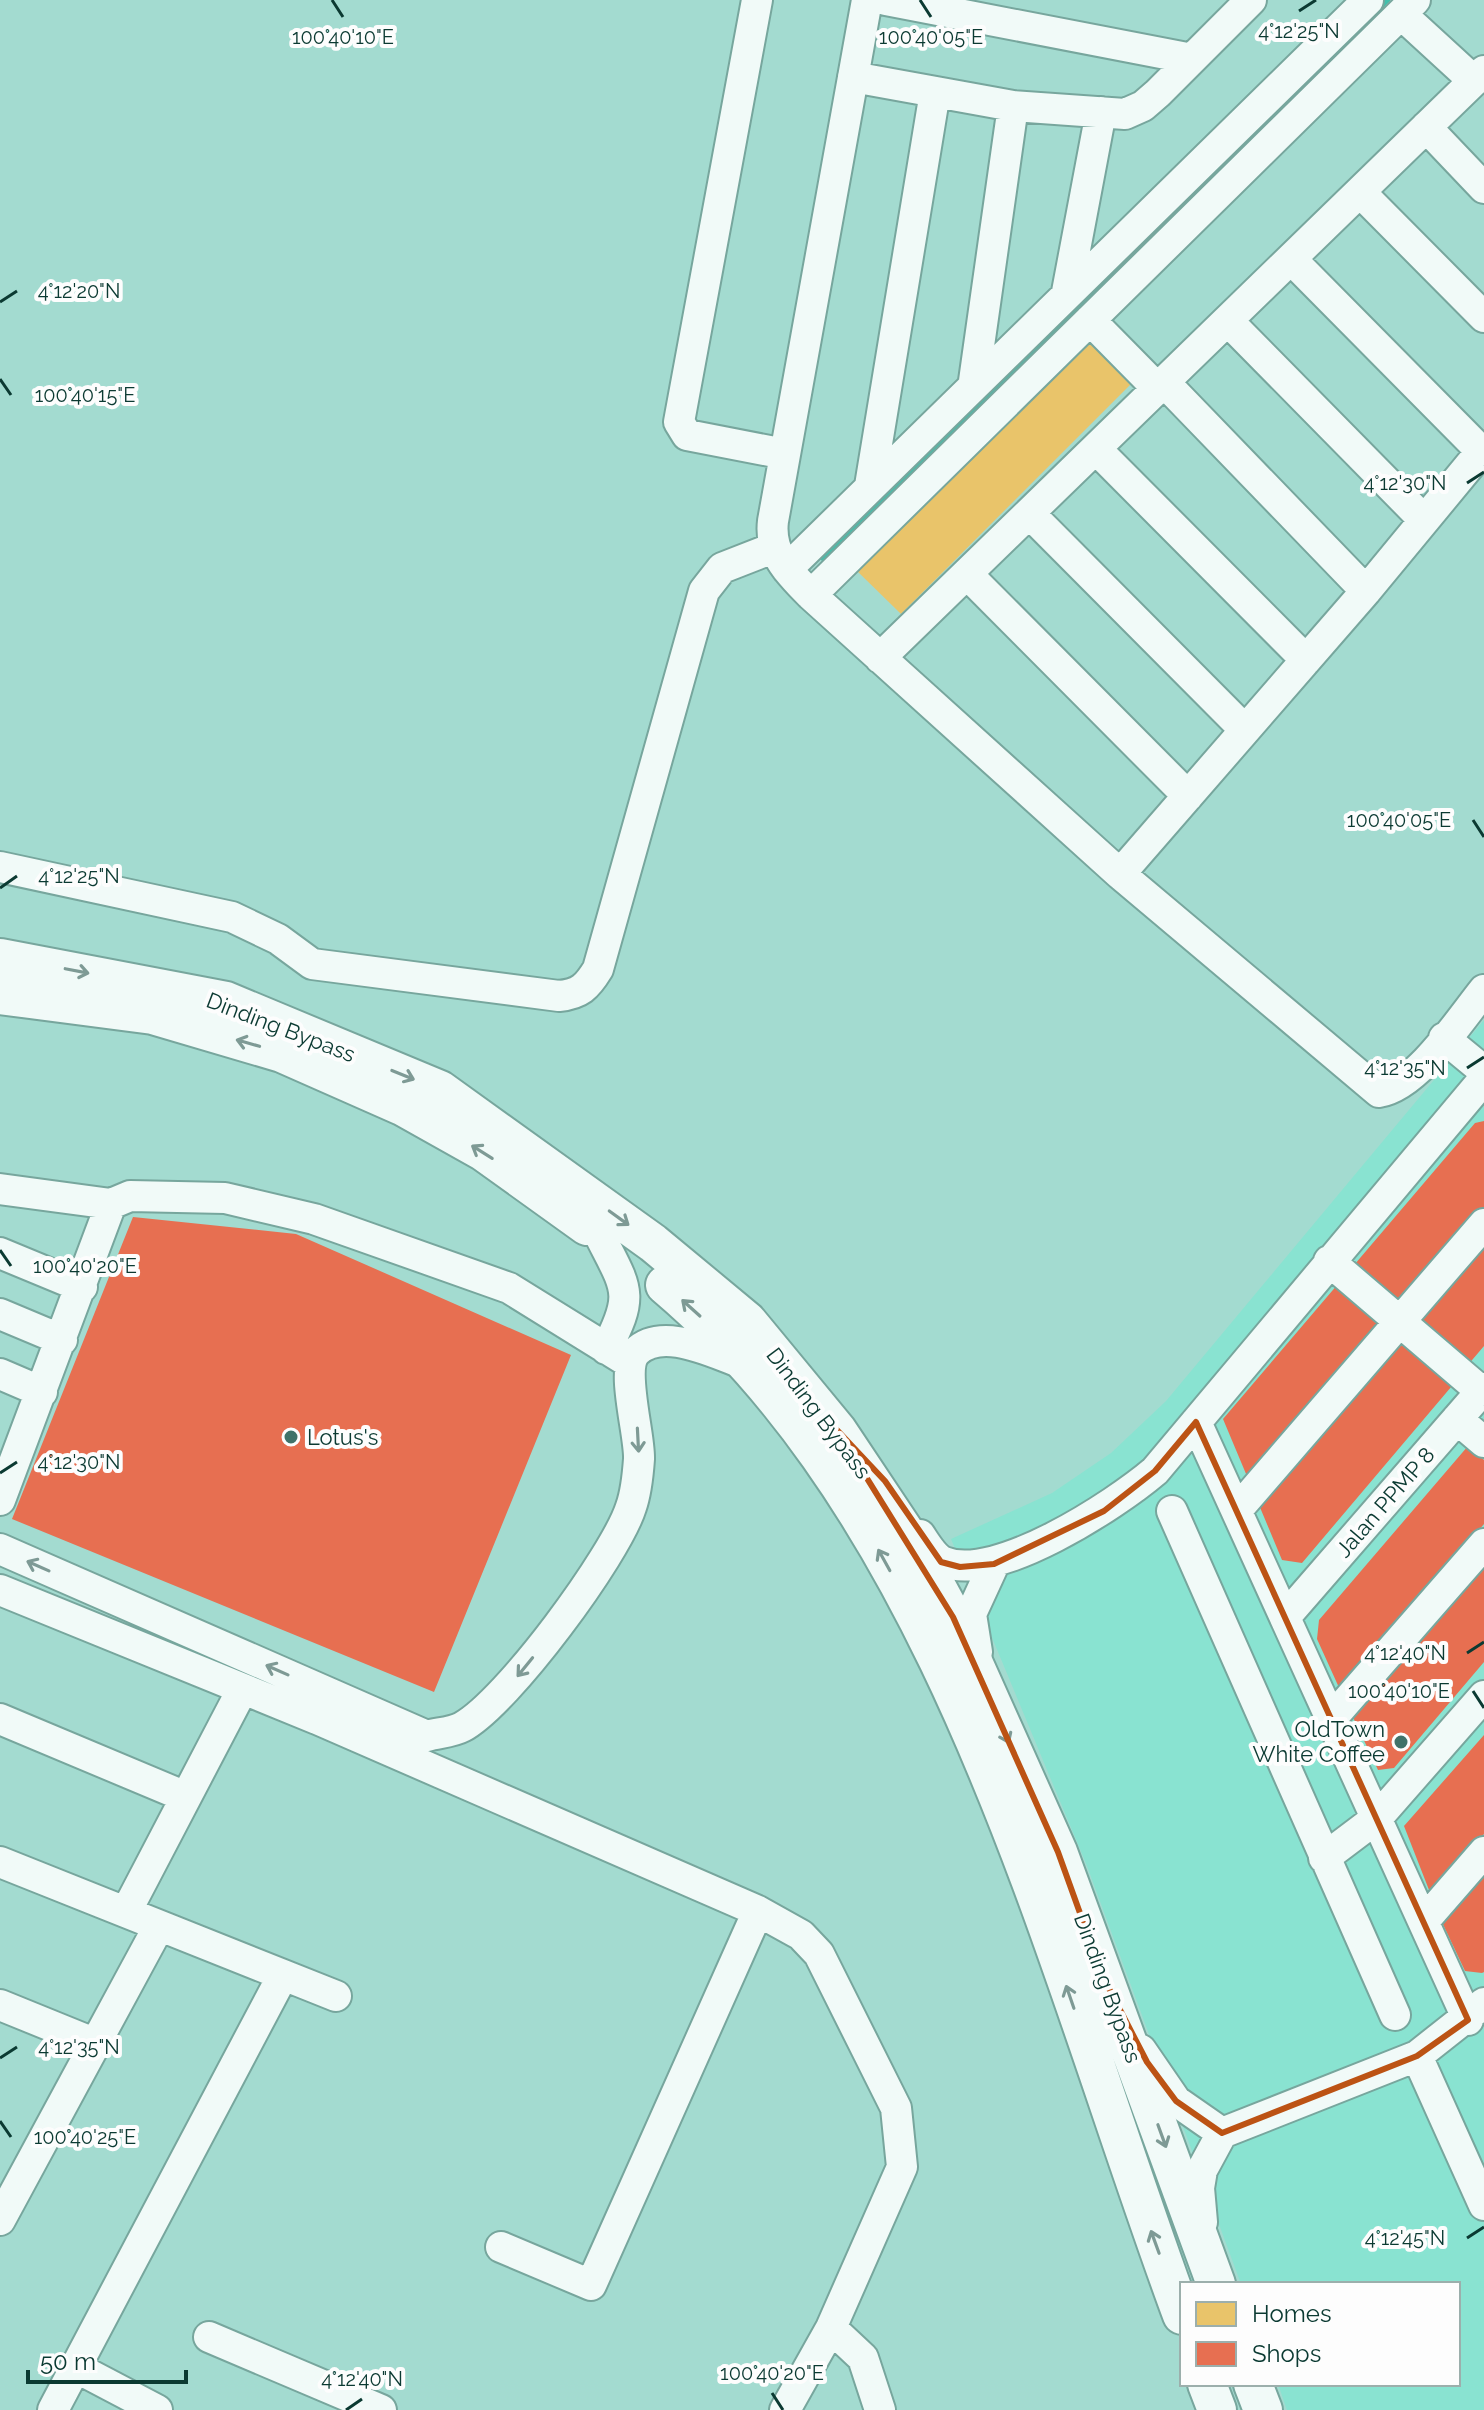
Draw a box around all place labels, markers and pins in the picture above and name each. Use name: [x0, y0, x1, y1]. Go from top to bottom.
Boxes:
place label: Lotus's: [307, 1424, 378, 1450]
marker: Lotus's: [282, 1428, 300, 1446]
place label: OldTown White Coffee: [1252, 1716, 1385, 1767]
marker: OldTown White Coffee: [1392, 1733, 1410, 1751]

